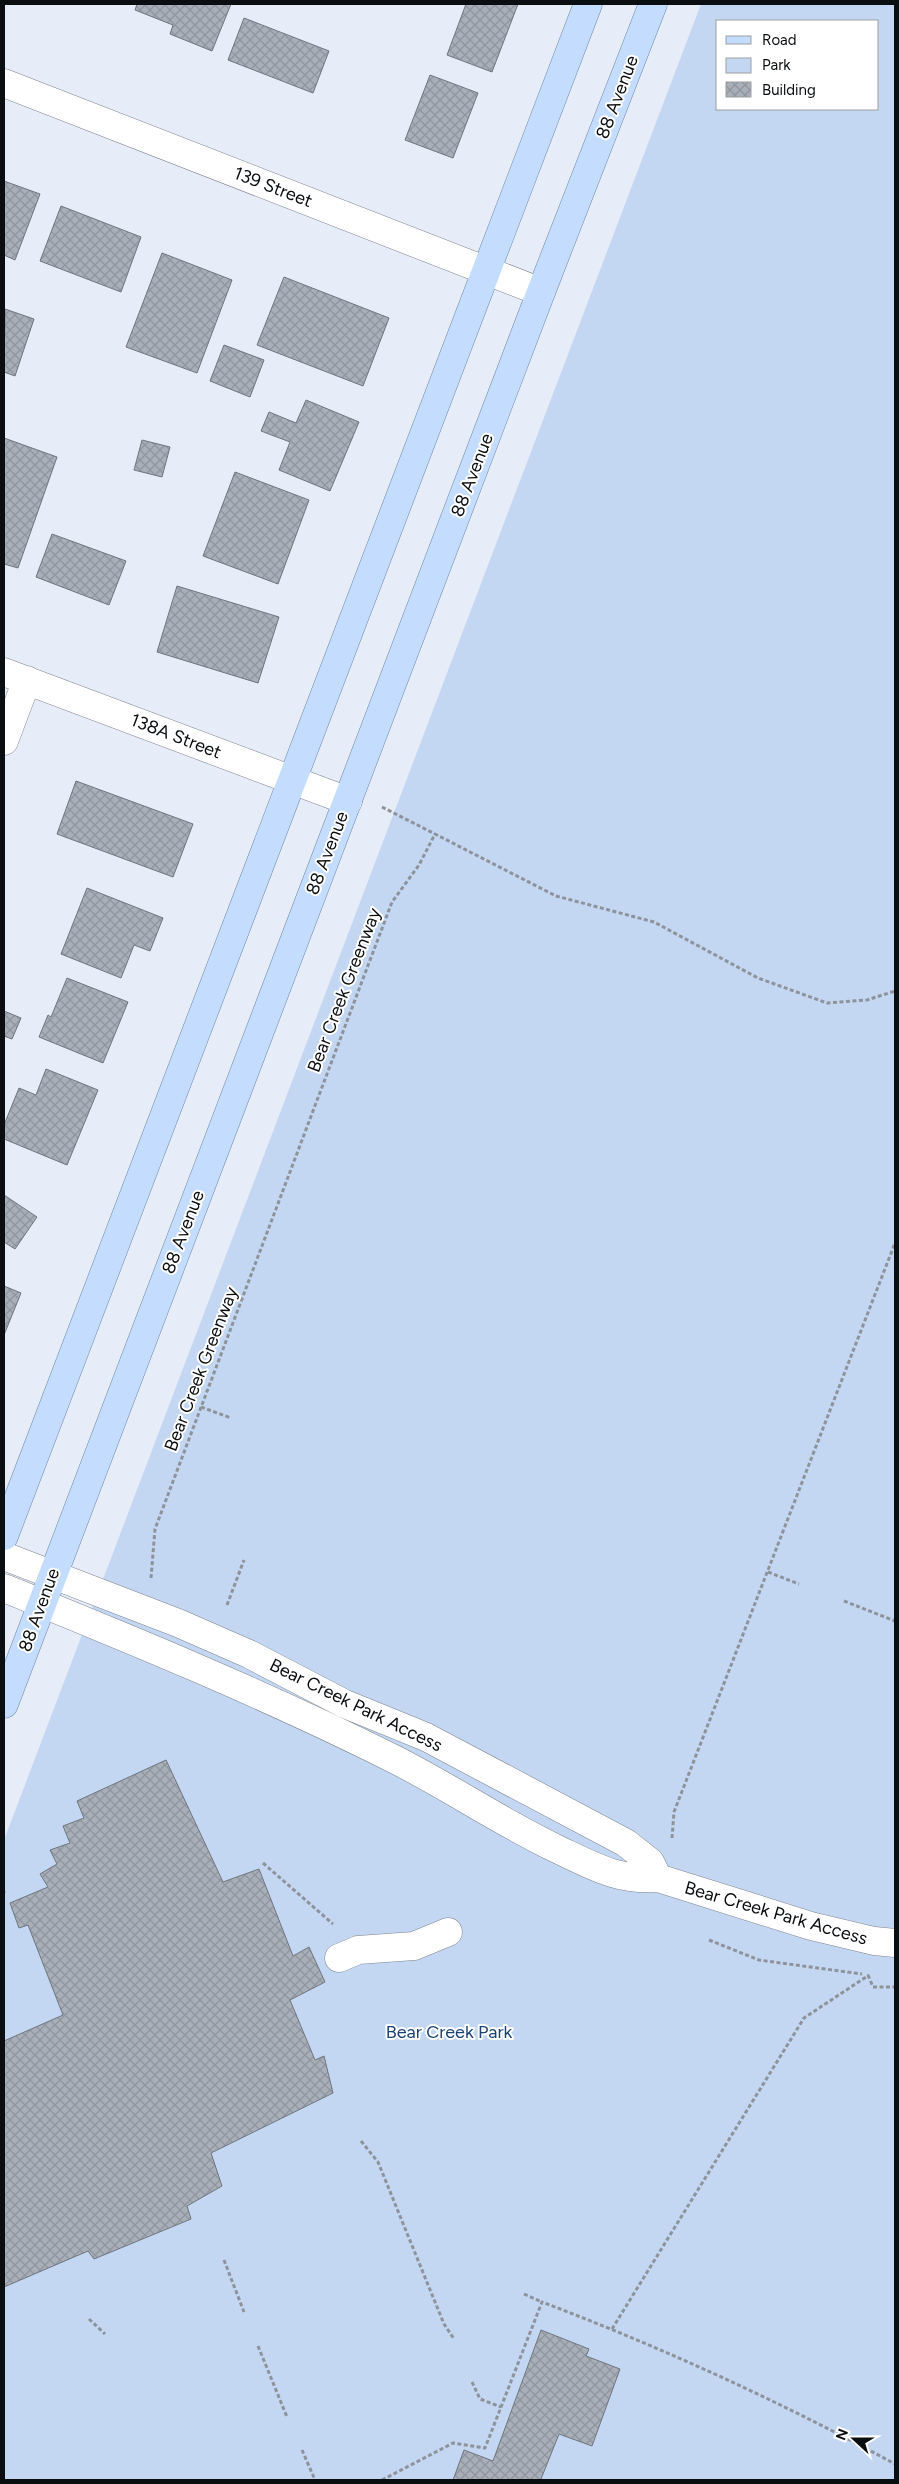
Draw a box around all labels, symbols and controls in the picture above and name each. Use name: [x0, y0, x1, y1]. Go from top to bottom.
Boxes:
legend: [716, 20, 879, 110]
text: Road: [762, 31, 797, 49]
street label: 88 Avenue: [591, 52, 643, 142]
text: Park: [762, 56, 791, 74]
text: Building: [762, 81, 816, 99]
street label: 139 Street: [231, 162, 316, 212]
street label: 88 Avenue: [446, 430, 498, 520]
street label: 138A Street: [128, 709, 225, 763]
street label: 88 Avenue: [301, 808, 353, 898]
street label: Bear Creek Greenway: [303, 904, 386, 1075]
street label: 88 Avenue: [157, 1187, 209, 1277]
street label: Bear Creek Greenway: [160, 1283, 243, 1454]
street label: 88 Avenue: [14, 1565, 64, 1655]
street label: Bear Creek Park Access: [266, 1654, 446, 1756]
street label: Bear Creek Park Access: [682, 1876, 870, 1950]
park label: Bear Creek Park: [386, 2021, 513, 2043]
north arrow: [829, 2414, 879, 2464]
text: N: [832, 2426, 852, 2443]

